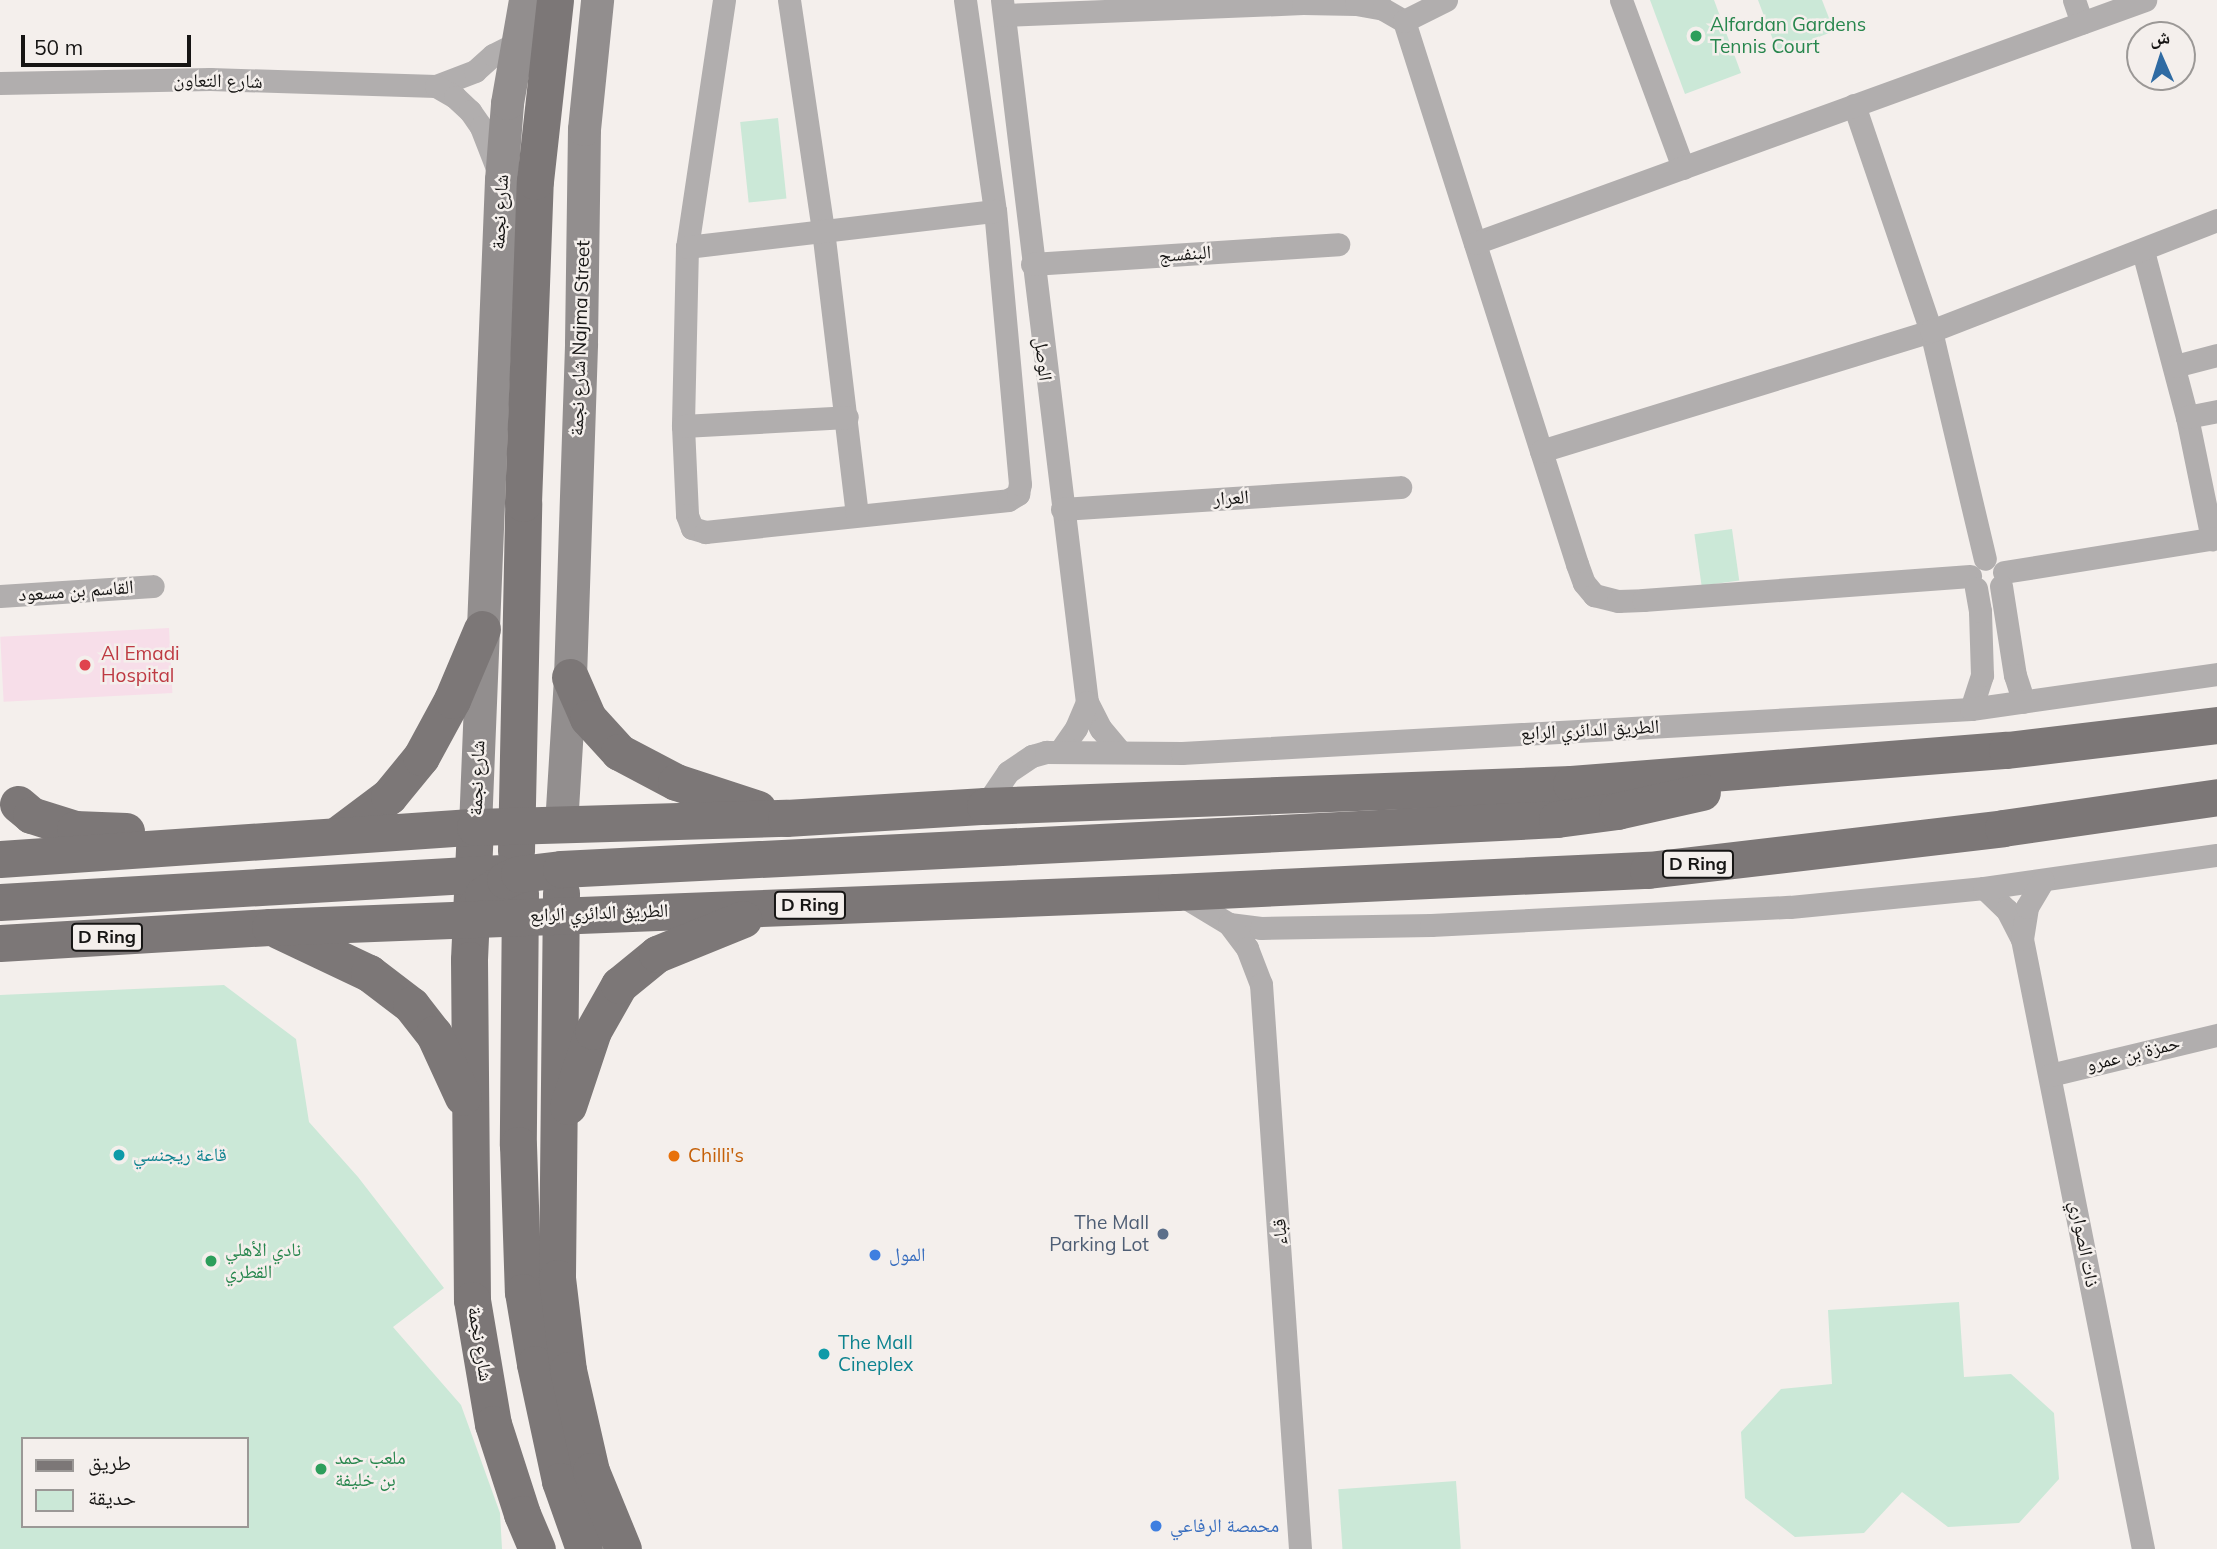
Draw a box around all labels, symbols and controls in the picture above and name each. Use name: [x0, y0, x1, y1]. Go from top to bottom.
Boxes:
place label: Alfardan Gardens Tennis Court: [1710, 14, 1866, 58]
scale bar: [24, 21, 194, 65]
north arrow: [2126, 21, 2196, 91]
text: ش: [2149, 25, 2171, 50]
marker: Alfardan Gardens Tennis Court: [1688, 28, 1704, 44]
text: 50 m: [34, 34, 83, 60]
street label: شارع التعاون: [173, 69, 263, 93]
street label: شارع نجمة: [487, 174, 513, 250]
street label: شارع نجمة Najma Street: [565, 240, 595, 436]
street label: البنفسج: [1158, 241, 1212, 267]
street label: الوصل: [1029, 336, 1057, 382]
street label: العرار: [1212, 485, 1250, 511]
street label: القاسم بن مسعود: [18, 576, 134, 606]
place label: Al Emadi Hospital: [101, 643, 180, 687]
marker: Al Emadi Hospital: [75, 655, 95, 675]
street label: الطريق الدائري الرابع: [1520, 715, 1660, 745]
street label: شارع نجمة: [464, 740, 490, 816]
road number: D Ring: [1661, 850, 1735, 878]
road number: D Ring: [773, 890, 847, 920]
street label: الطريق الدائري الرابع: [529, 899, 669, 927]
road number: D Ring: [70, 922, 144, 952]
street label: حمزة بن عمرو: [2084, 1031, 2182, 1077]
place label: قاعة ريجنسي: [133, 1144, 227, 1166]
place label: Chilli's: [688, 1145, 744, 1167]
marker: قاعة ريجنسي: [111, 1147, 127, 1163]
marker: Chilli's: [666, 1148, 682, 1164]
street label: ذات الصواري: [2064, 1199, 2104, 1289]
place label: The Mall Parking Lot: [1049, 1212, 1149, 1256]
street label: قباء: [1268, 1218, 1292, 1246]
marker: The Mall Parking Lot: [1155, 1226, 1171, 1242]
place label: نادي الأهلي القطري: [225, 1239, 301, 1283]
place label: المول: [889, 1244, 926, 1266]
marker: المول: [867, 1247, 883, 1263]
marker: نادي الأهلي القطري: [203, 1253, 219, 1269]
street label: شارع نجمة: [463, 1305, 497, 1383]
place label: The Mall Cineplex: [838, 1332, 913, 1376]
marker: The Mall Cineplex: [816, 1346, 832, 1362]
legend: [21, 1437, 248, 1528]
place label: ملعب حمد بن خليفة: [335, 1447, 406, 1491]
text: طريق: [88, 1449, 131, 1475]
marker: ملعب حمد بن خليفة: [313, 1461, 329, 1477]
text: حديقة: [88, 1484, 136, 1510]
place label: محمصة الرفاعي: [1170, 1515, 1279, 1537]
marker: محمصة الرفاعي: [1148, 1518, 1164, 1534]

